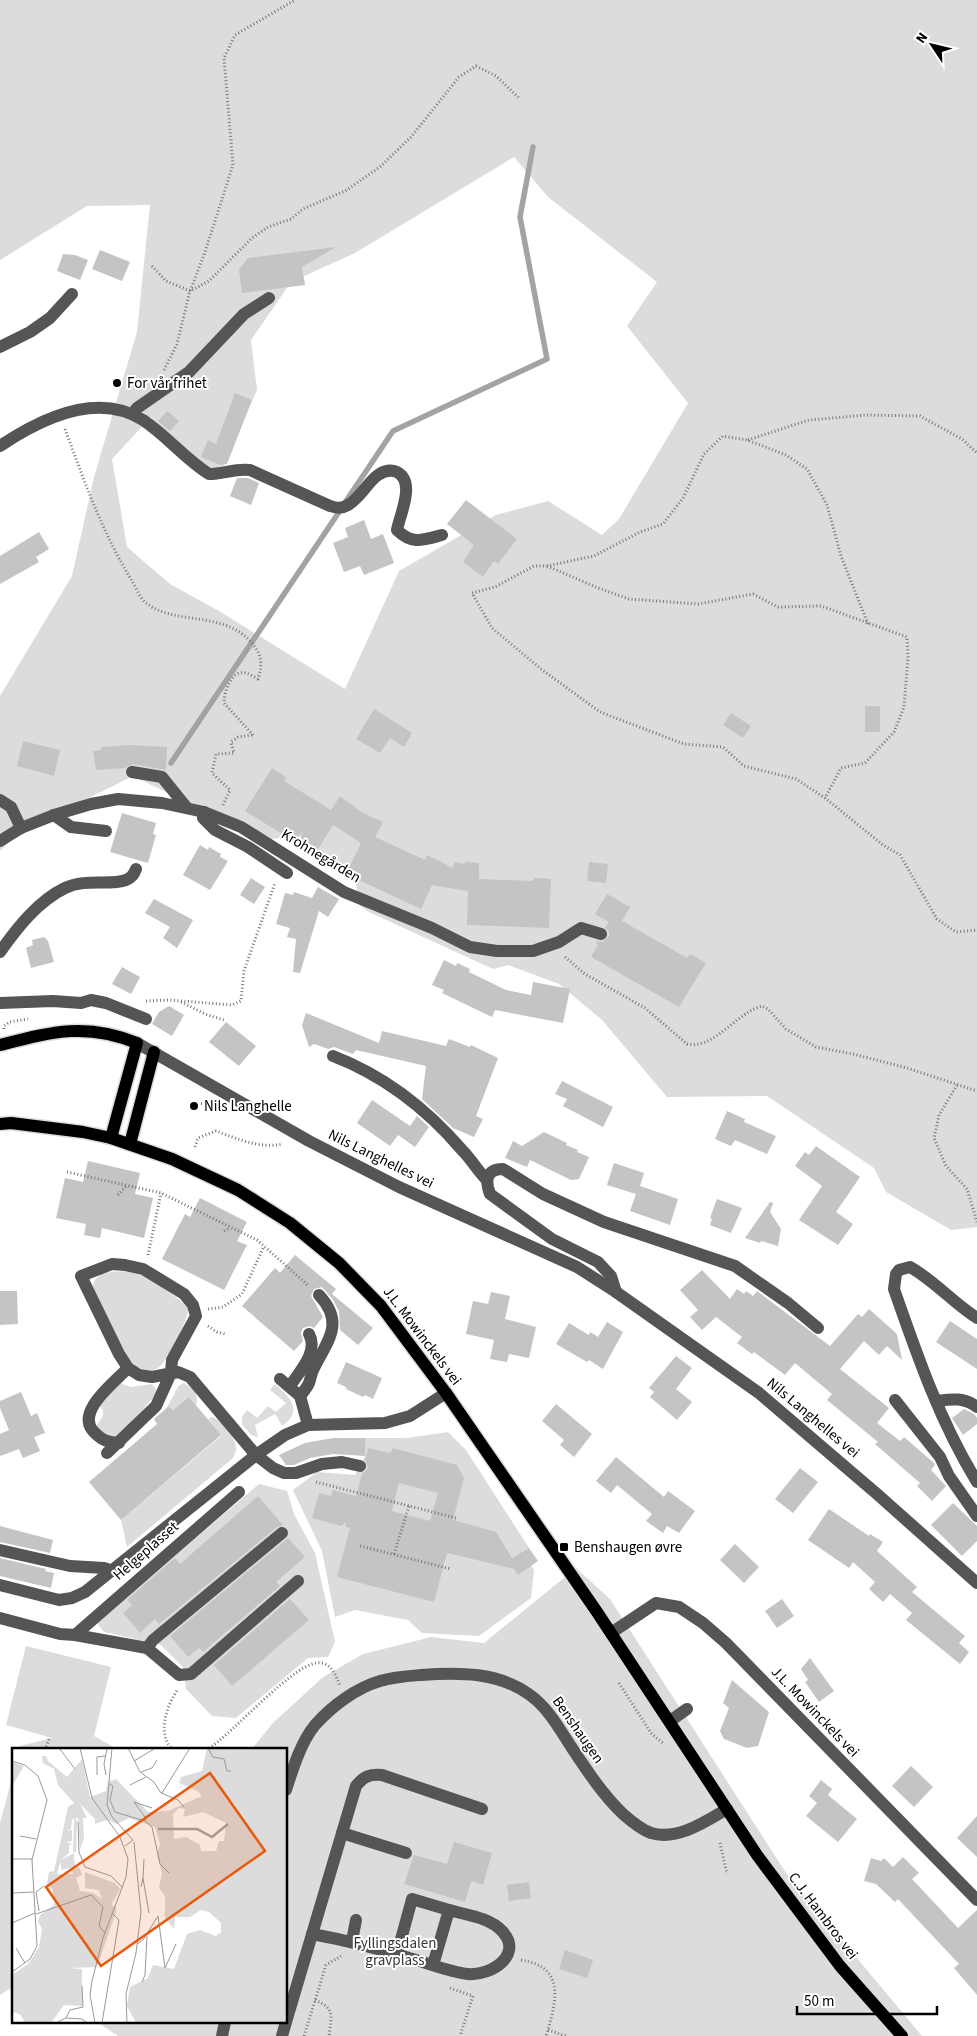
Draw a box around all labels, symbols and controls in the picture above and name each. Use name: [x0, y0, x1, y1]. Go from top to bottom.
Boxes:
north arrow: [907, 20, 957, 70]
text: N: [911, 29, 933, 48]
place label: For vår frihet: [127, 373, 207, 394]
marker: For vår frihet: [111, 377, 123, 389]
street label: Krohnegården: [277, 824, 365, 888]
place label: Nils Langhelle: [204, 1096, 292, 1117]
marker: Nils Langhelle: [188, 1100, 200, 1112]
street label: Nils Langhelles vei: [325, 1124, 437, 1194]
street label: J.L. Mowinckels vei: [378, 1282, 466, 1390]
street label: Nils Langhelles vei: [762, 1373, 864, 1463]
street label: Helgeplasset: [109, 1517, 183, 1585]
place label: Benshaugen øvre: [574, 1537, 682, 1558]
marker: Benshaugen øvre: [558, 1541, 570, 1553]
street label: J.L. Mowinckels vei: [766, 1662, 864, 1762]
street label: Benshaugen: [547, 1692, 609, 1768]
inset map: [12, 1748, 288, 2024]
street label: C.J. Hambros vei: [783, 1868, 863, 1964]
park label: Fyllingsdalen gravplass: [354, 1933, 436, 1971]
scale bar: [797, 1984, 937, 2016]
text: 50 m: [804, 1991, 834, 2012]

